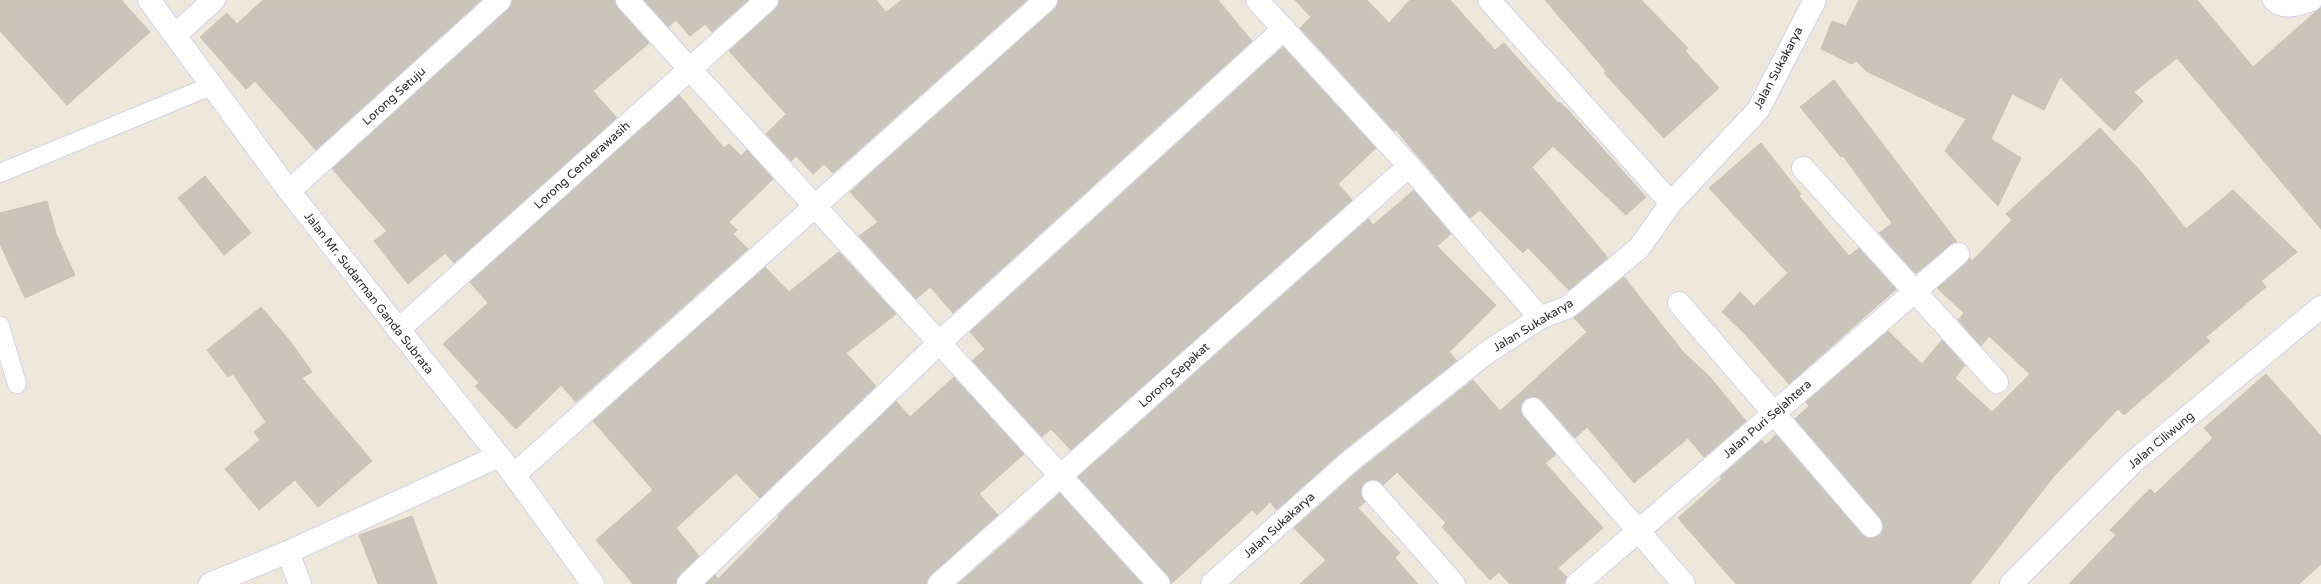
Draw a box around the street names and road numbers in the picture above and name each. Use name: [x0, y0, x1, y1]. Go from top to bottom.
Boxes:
street label: Jalan Sukakarya: [1750, 24, 1806, 112]
street label: Lorong Setuju: [359, 64, 429, 128]
street label: Lorong Cenderawasih: [531, 118, 633, 212]
street label: Jalan Mr. Sudarman Ganda Subrata: [301, 209, 437, 377]
street label: Jalan Sukakarya: [1490, 296, 1576, 354]
street label: Lorong Sepakat: [1136, 339, 1212, 410]
street label: Jalan Puri Sejahtera: [1720, 377, 1814, 461]
street label: Jalan Ciliwung: [2125, 408, 2197, 472]
street label: Jalan Sukakarya: [1240, 489, 1318, 561]

